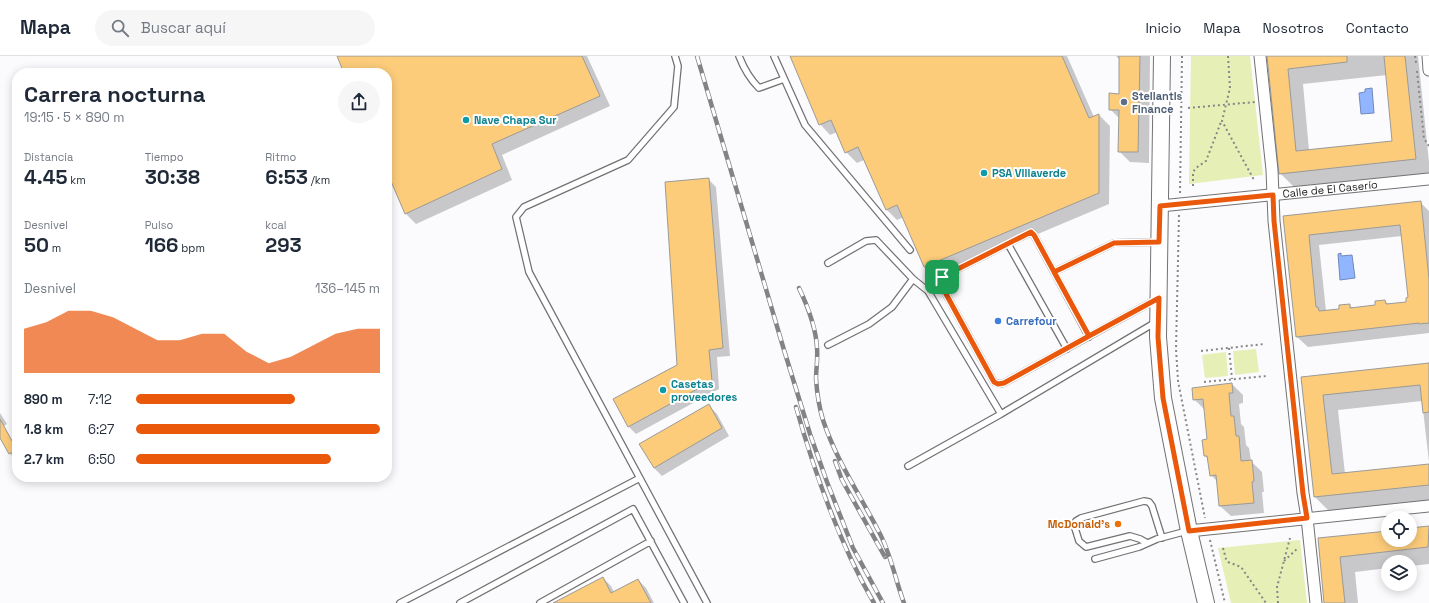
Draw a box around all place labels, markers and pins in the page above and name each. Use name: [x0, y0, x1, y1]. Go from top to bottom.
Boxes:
place label: Stellantis Finance: [1132, 89, 1183, 116]
marker: Stellantis Finance: [1119, 97, 1129, 107]
place label: Nave Chapa Sur: [474, 113, 557, 127]
marker: Nave Chapa Sur: [461, 115, 471, 125]
place label: PSA Villaverde: [992, 166, 1066, 180]
marker: PSA Villaverde: [979, 168, 989, 178]
pin: [925, 260, 959, 294]
place label: Carrefour: [1006, 314, 1057, 328]
marker: Carrefour: [993, 316, 1003, 326]
place label: Casetas proveedores: [671, 377, 738, 404]
marker: Casetas proveedores: [658, 385, 668, 395]
place label: McDonald's: [1048, 517, 1110, 531]
marker: McDonald's: [1113, 519, 1123, 529]

